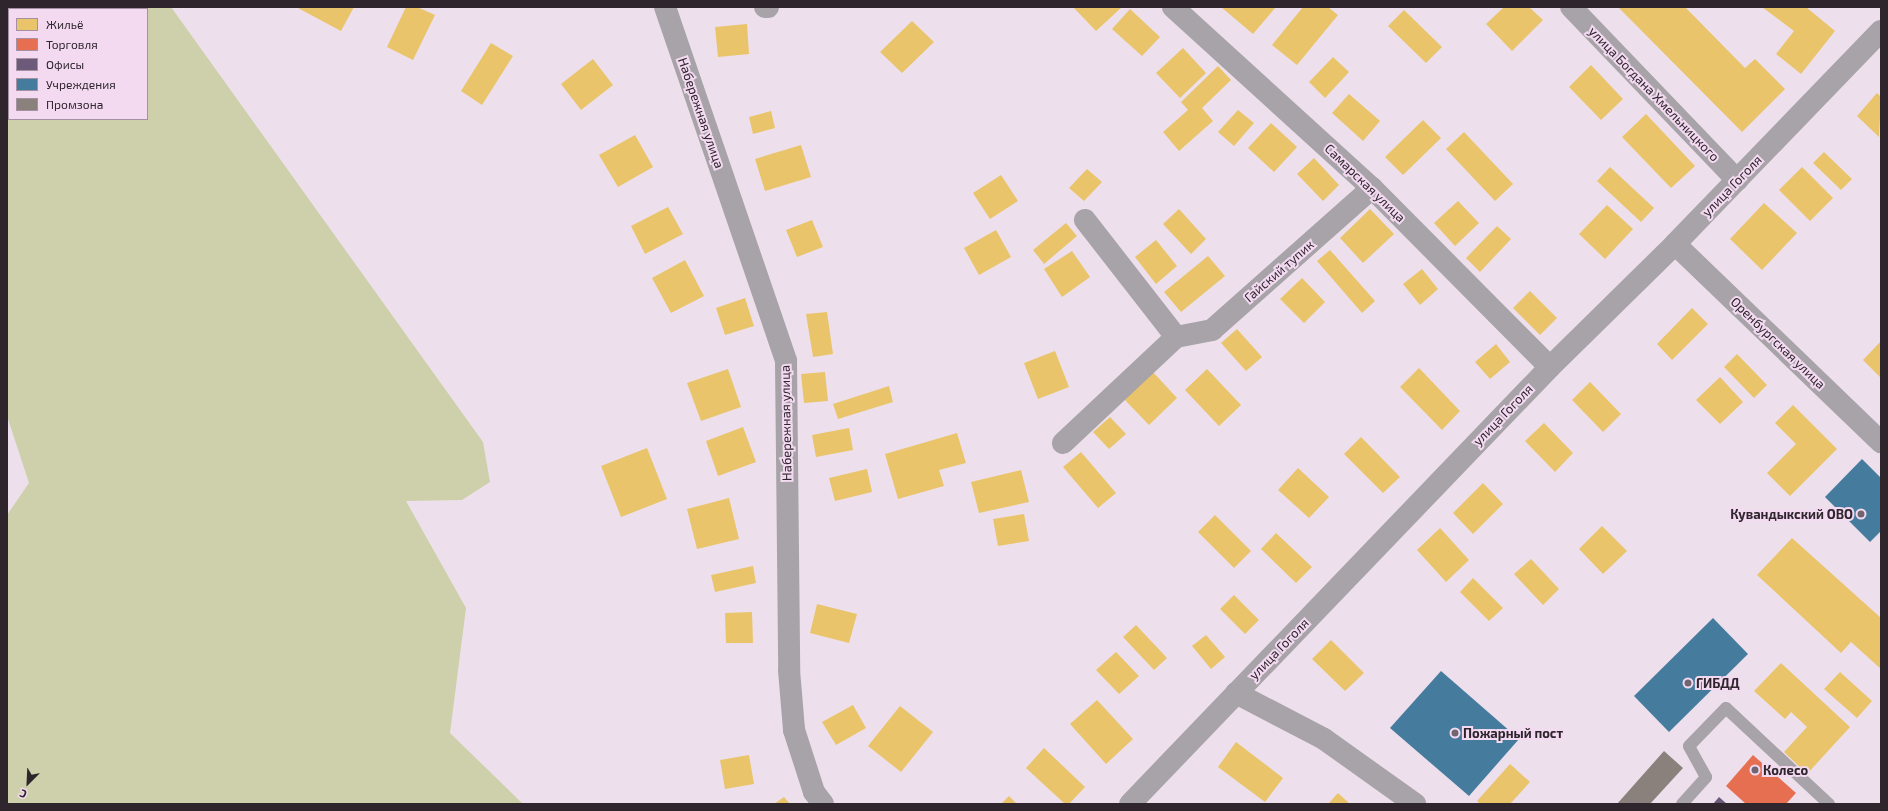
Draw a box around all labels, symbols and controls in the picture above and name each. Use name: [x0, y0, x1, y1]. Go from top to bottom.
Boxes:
legend: [8, 8, 148, 120]
text: Жильё: [46, 17, 83, 31]
street label: улица Богдана Хмельницкого: [1585, 23, 1723, 165]
text: Торговля: [46, 37, 98, 51]
street label: Набережная улица: [675, 56, 727, 170]
text: Офисы: [46, 57, 84, 71]
text: Учреждения: [46, 77, 116, 91]
text: Промзона: [46, 97, 103, 111]
street label: Самарская улица: [1322, 141, 1408, 225]
street label: улица Гоголя: [1699, 152, 1765, 220]
street label: Гайский тупик: [1241, 237, 1317, 305]
street label: Оренбургская улица: [1727, 294, 1829, 392]
street label: Набережная улица: [777, 365, 795, 481]
street label: улица Гоголя: [1470, 381, 1536, 449]
place label: Кувандыкский ОВО: [1730, 506, 1853, 522]
marker: Кувандыкский ОВО: [1856, 509, 1866, 519]
street label: улица Гоголя: [1246, 615, 1312, 683]
place label: ГИБДД: [1696, 675, 1740, 691]
marker: ГИБДД: [1683, 678, 1693, 688]
place label: Пожарный пост: [1463, 725, 1563, 741]
marker: Пожарный пост: [1450, 728, 1460, 738]
place label: Колесо: [1763, 762, 1808, 778]
north arrow: [8, 763, 48, 803]
marker: Колесо: [1750, 765, 1760, 775]
text: С: [17, 787, 29, 802]

